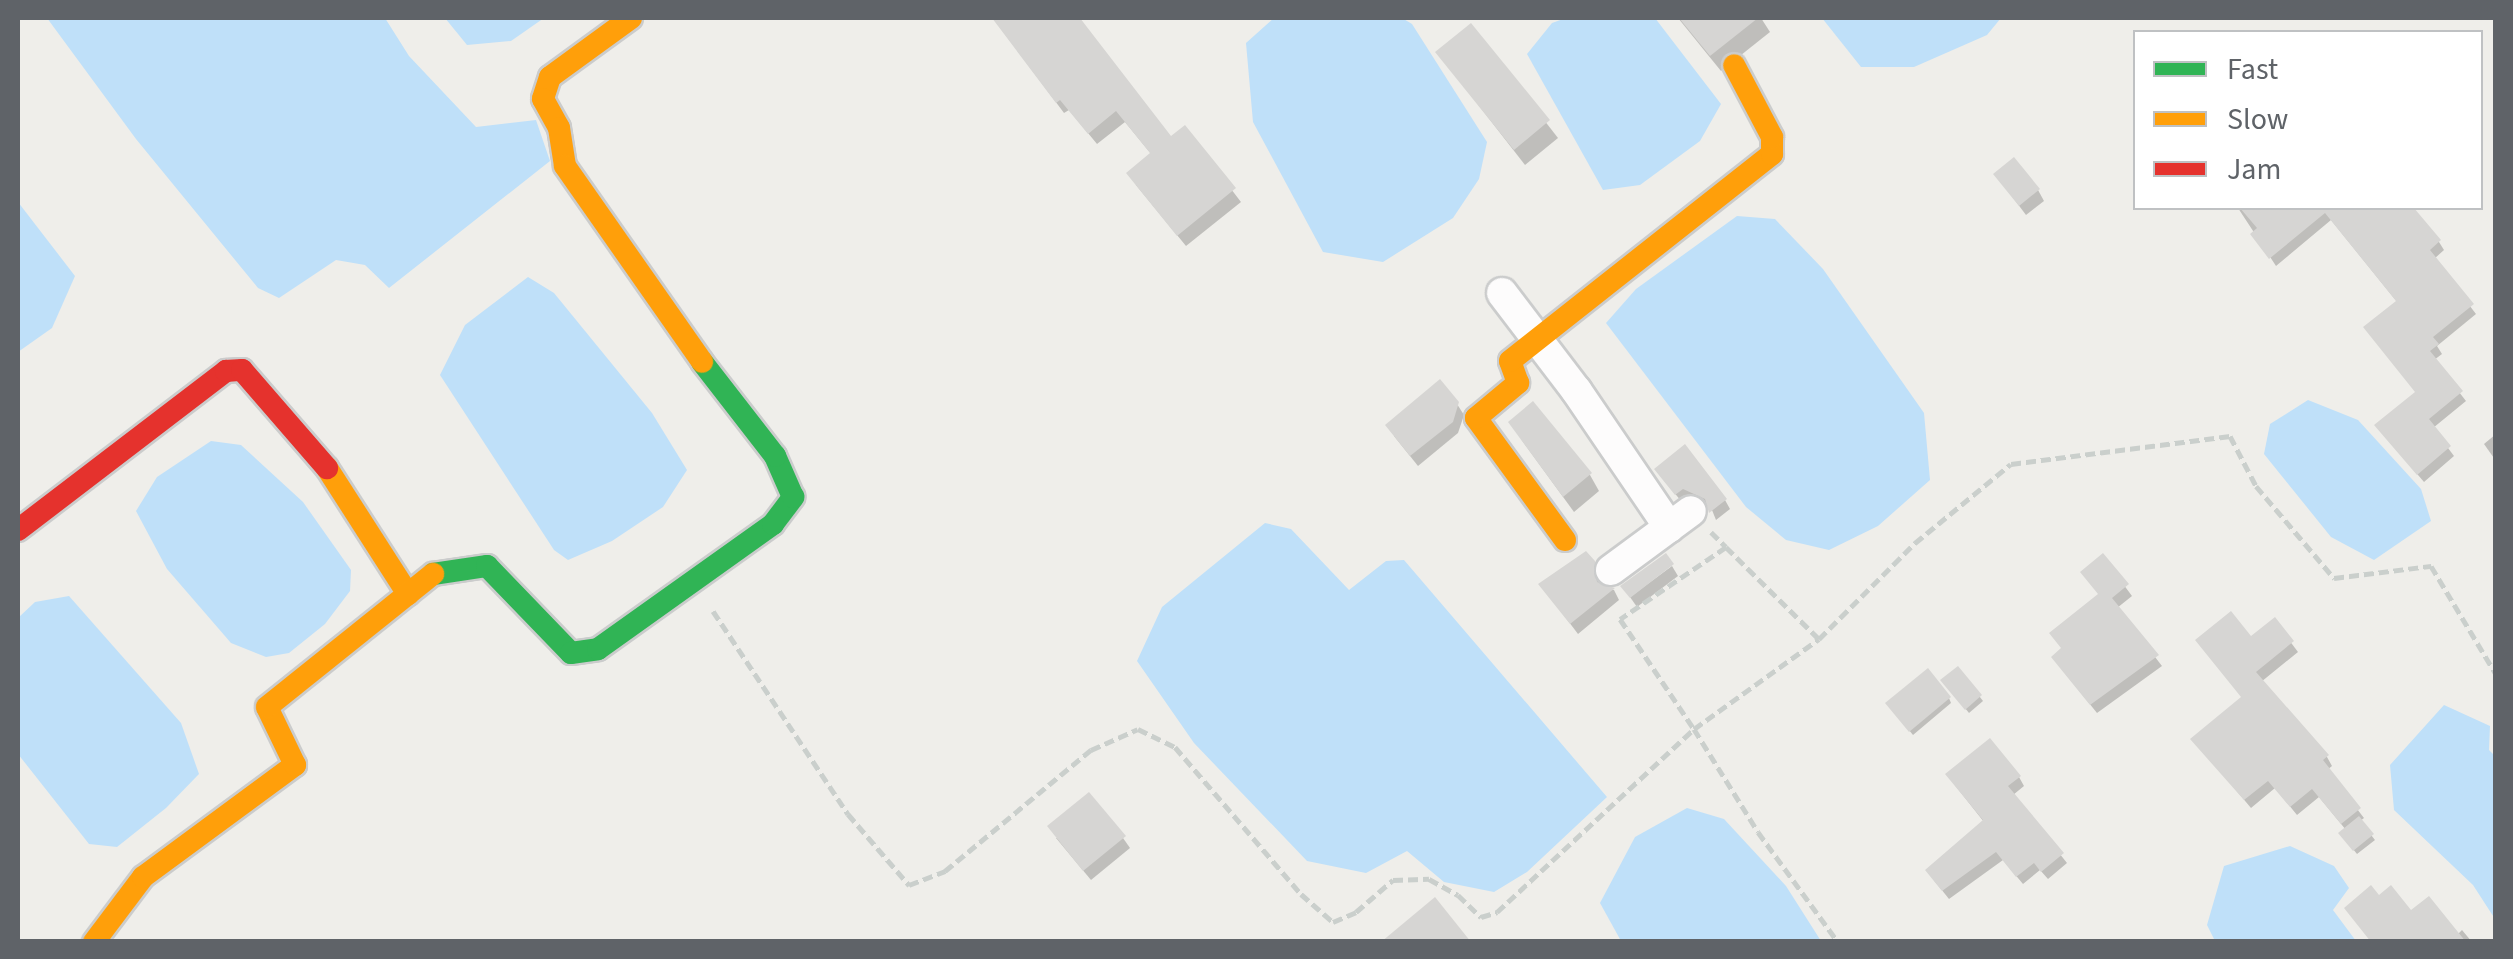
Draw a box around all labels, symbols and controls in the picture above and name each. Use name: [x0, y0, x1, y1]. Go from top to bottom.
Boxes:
legend: [2133, 30, 2483, 210]
text: Fast: [2227, 48, 2278, 91]
text: Slow: [2227, 98, 2288, 141]
text: Jam: [2227, 148, 2281, 191]

